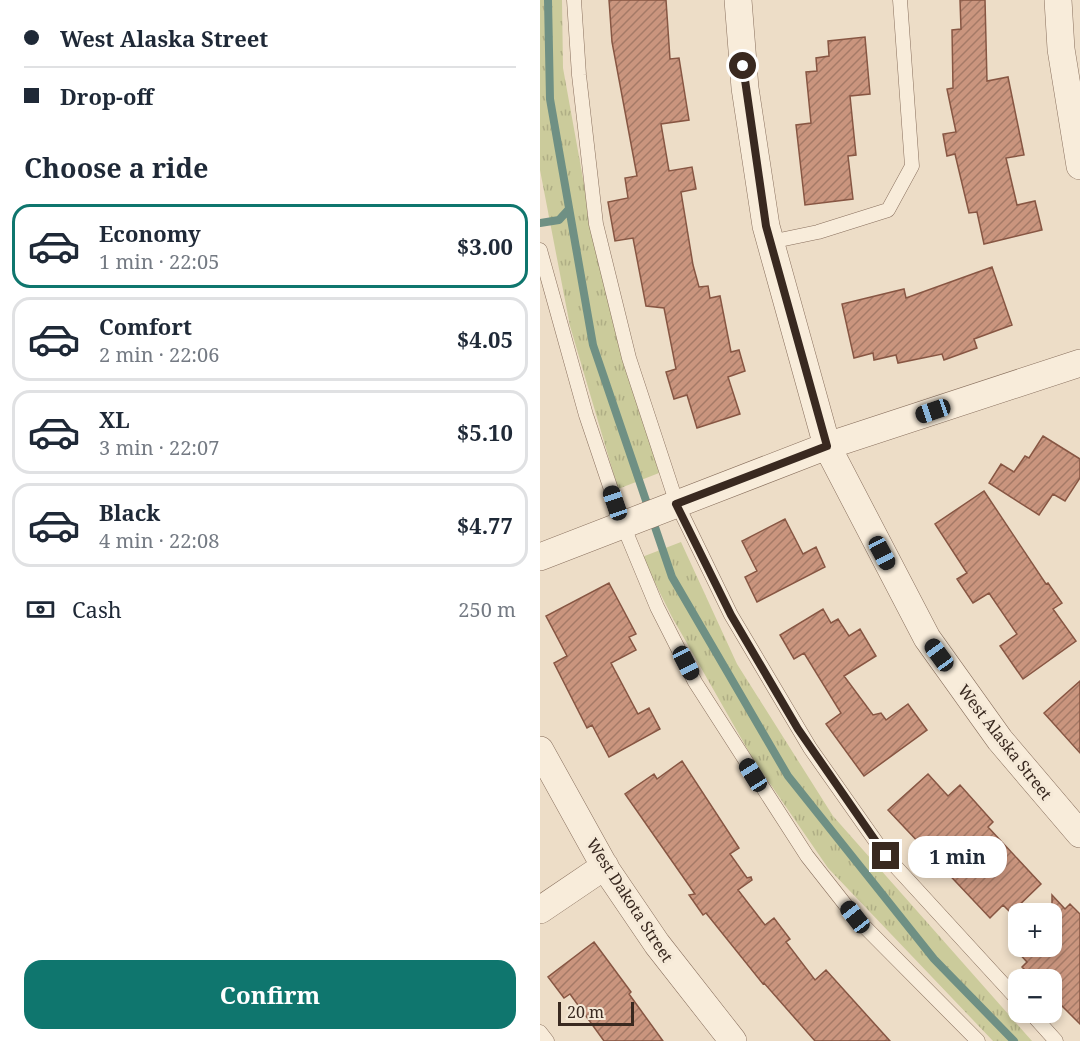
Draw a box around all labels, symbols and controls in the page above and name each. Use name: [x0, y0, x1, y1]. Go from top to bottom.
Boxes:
text: West Alaska Street: [60, 23, 268, 53]
route start: [729, 52, 756, 79]
text: Drop-off: [60, 81, 153, 111]
text: Choose a ride: [24, 149, 209, 186]
text: Economy: [99, 218, 201, 248]
icon: car: [27, 219, 81, 273]
text: $3.00: [457, 231, 513, 261]
text: 1 min · 22:05: [99, 248, 219, 275]
text: Comfort: [99, 311, 192, 341]
icon: car: [27, 312, 81, 366]
text: $4.05: [457, 324, 513, 354]
text: 2 min · 22:06: [99, 341, 219, 368]
car: [913, 397, 953, 425]
text: XL: [99, 404, 130, 434]
icon: car: [27, 405, 81, 459]
text: $5.10: [457, 417, 513, 447]
text: 3 min · 22:07: [99, 434, 219, 461]
car: [601, 483, 629, 523]
text: Black: [99, 497, 160, 527]
icon: car: [27, 498, 81, 552]
text: $4.77: [457, 510, 513, 540]
text: 4 min · 22:08: [99, 527, 219, 554]
car: [866, 533, 898, 573]
icon: cash: [24, 593, 57, 626]
text: Cash: [72, 594, 122, 624]
text: 250 m: [458, 596, 516, 623]
car: [921, 635, 957, 675]
car: [670, 643, 702, 683]
street label: West Alaska Street: [953, 680, 1057, 805]
car: [736, 755, 770, 795]
street label: West Dakota Street: [582, 834, 679, 967]
callout: 1 min: [907, 835, 1006, 877]
route end: [872, 842, 899, 869]
text: 1 min: [929, 843, 986, 870]
car: [837, 897, 873, 937]
map controls: [1008, 903, 1062, 1023]
button: +: [1008, 903, 1062, 957]
button: Confirm: [24, 960, 516, 1029]
button: −: [1008, 969, 1062, 1023]
scale bar: [558, 999, 634, 1026]
text: 20 m: [567, 1001, 604, 1023]

